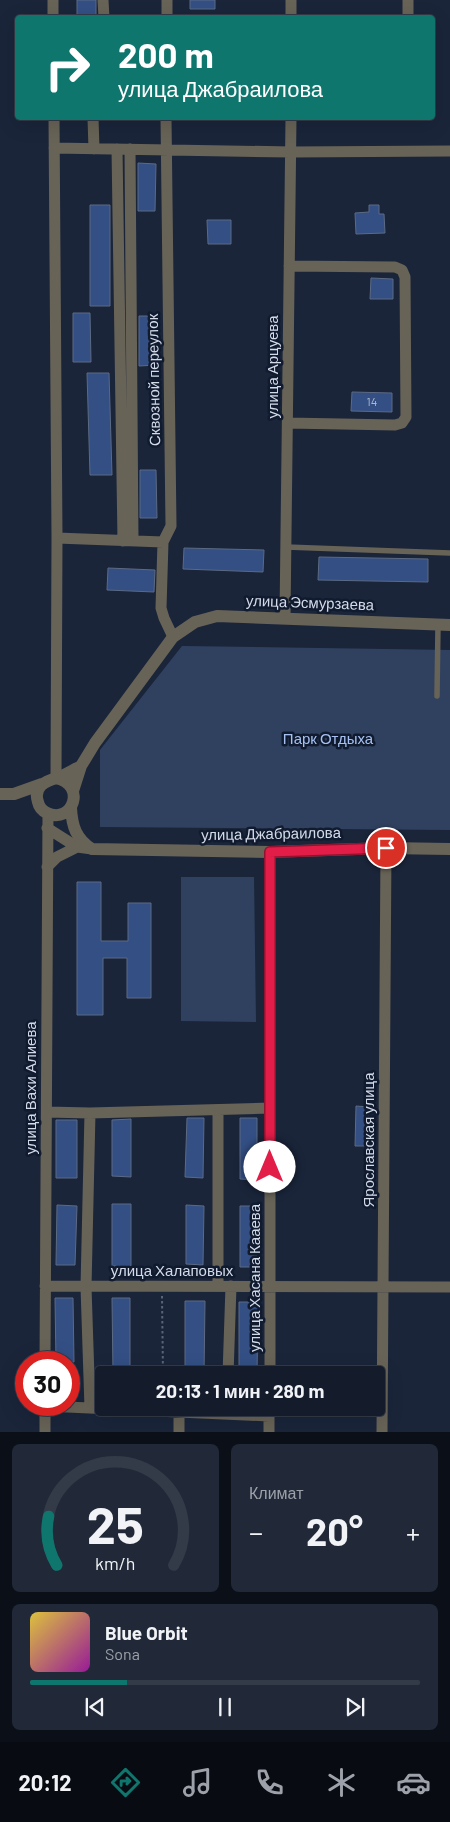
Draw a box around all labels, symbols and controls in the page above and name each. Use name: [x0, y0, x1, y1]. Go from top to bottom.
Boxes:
text: 200 m: [118, 33, 214, 75]
icon: right: [35, 35, 100, 100]
text: улица Джабраилова: [118, 75, 323, 101]
street label: Сквозной переулок: [143, 313, 163, 446]
street label: улица Арцуева: [263, 315, 281, 419]
house number: 14: [367, 394, 377, 408]
street label: улица Эсмурзаева: [246, 591, 375, 613]
park label: Парк Отдыха: [283, 729, 374, 747]
street label: улица Джабраилова: [201, 823, 342, 843]
pin: [365, 827, 407, 869]
icon: arrive: [372, 834, 400, 862]
street label: улица Вахи Алиева: [21, 1021, 39, 1155]
street label: Ярославская улица: [359, 1072, 377, 1208]
position arrow: [243, 1140, 295, 1192]
street label: улица Хасана Кааева: [245, 1203, 263, 1352]
street label: улица Халаповых: [111, 1261, 234, 1279]
speed limit sign: 30: [15, 1351, 80, 1416]
text: 20:13 · 1 мин · 280 m: [156, 1379, 324, 1402]
text: Климат: [249, 1483, 303, 1502]
text: 25: [87, 1492, 144, 1554]
text: 20°: [306, 1508, 363, 1554]
text: −: [249, 1515, 263, 1549]
text: +: [406, 1515, 420, 1549]
text: km/h: [95, 1552, 136, 1574]
text: Blue Orbit: [105, 1621, 188, 1644]
text: Sona: [105, 1644, 140, 1663]
icon: previous: [81, 1693, 109, 1721]
icon: pause: [211, 1693, 239, 1721]
icon: next: [341, 1693, 369, 1721]
icon: directions: [108, 1765, 143, 1800]
icon: music: [180, 1765, 215, 1800]
icon: phone: [252, 1765, 287, 1800]
icon: climate: [324, 1765, 359, 1800]
icon: car: [396, 1765, 431, 1800]
text: 20:12: [19, 1769, 71, 1795]

